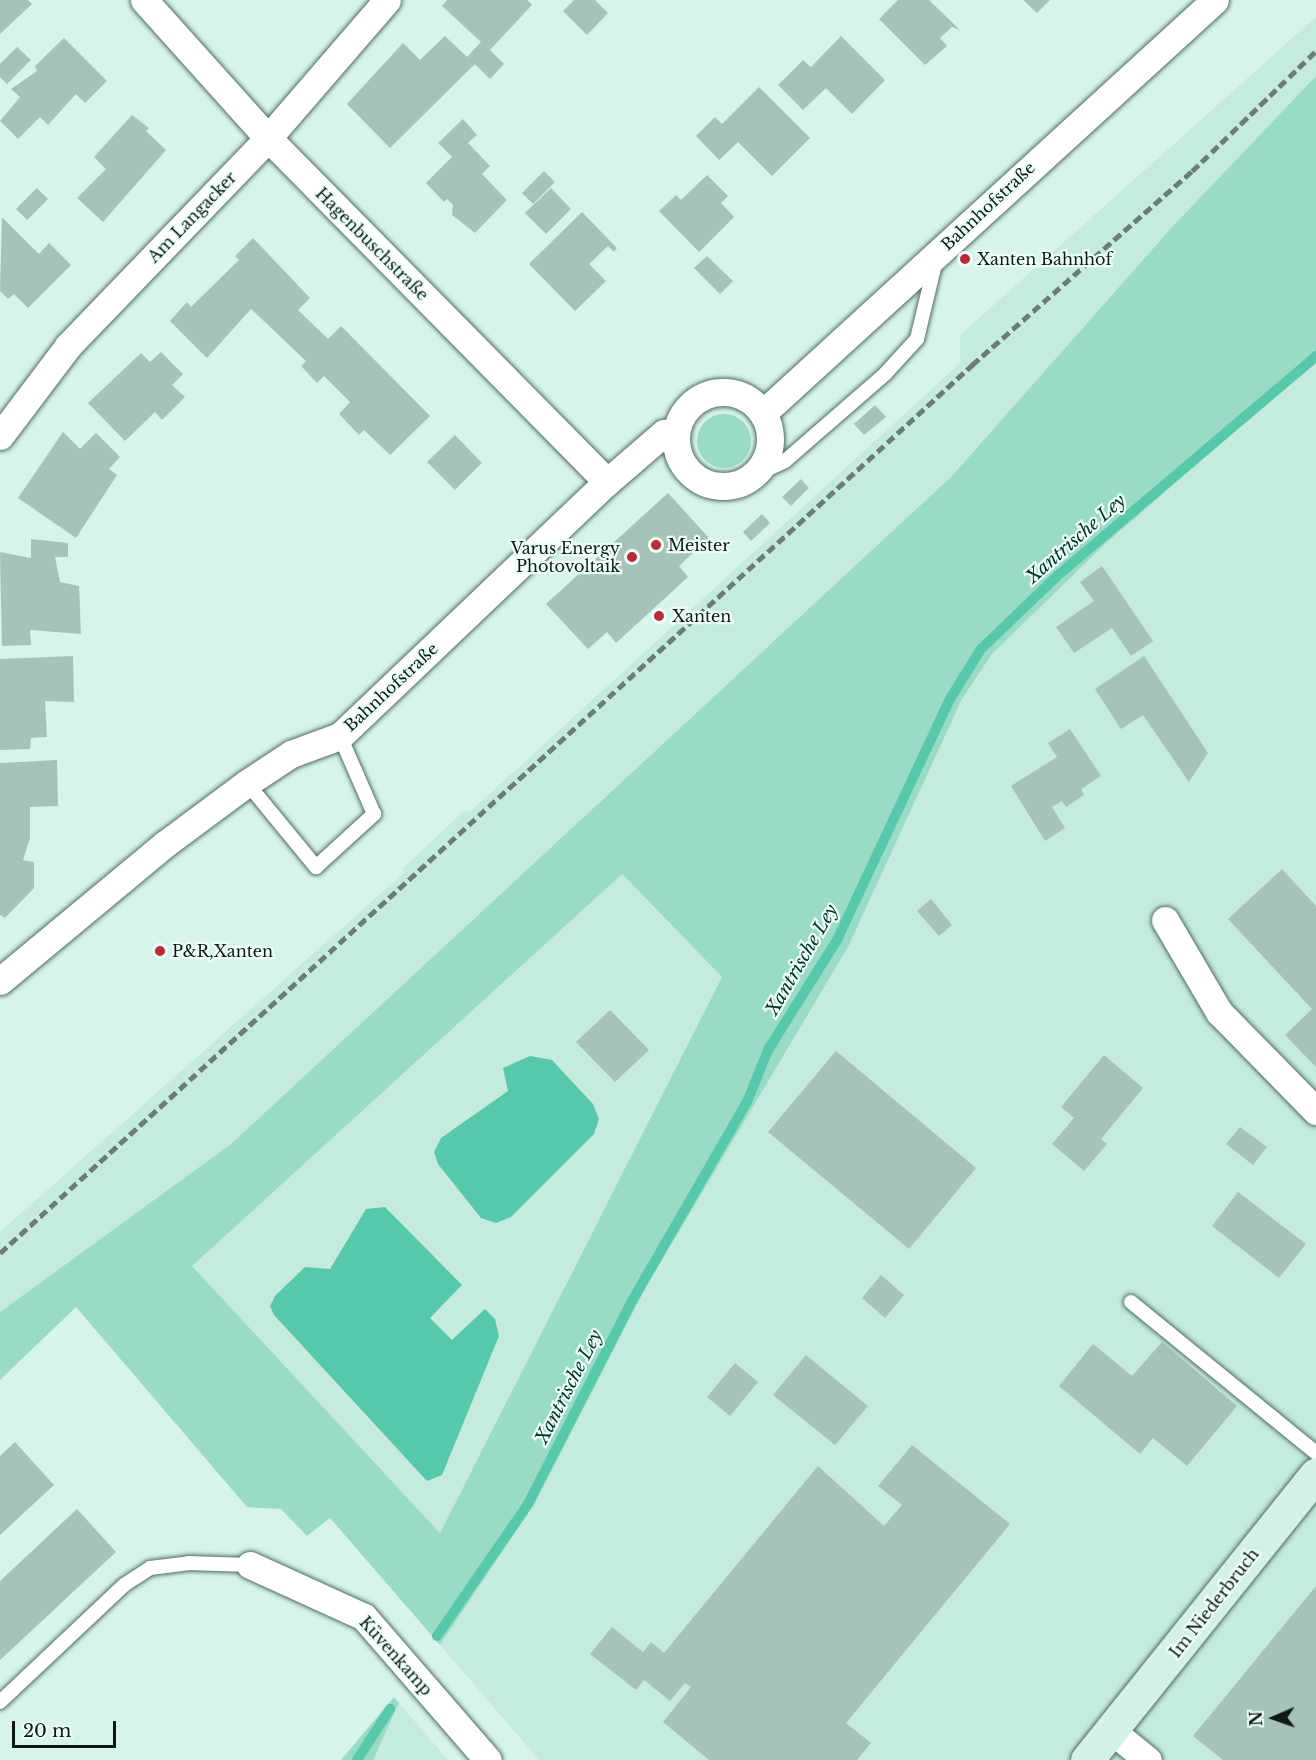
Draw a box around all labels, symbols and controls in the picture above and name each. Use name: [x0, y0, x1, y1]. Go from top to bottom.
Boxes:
street label: Bahnhofstraße: [937, 158, 1039, 254]
street label: Am Langacker: [144, 168, 240, 266]
street label: Hagenbuschstraße: [312, 184, 432, 304]
place label: Xanten Bahnhof: [977, 249, 1112, 269]
marker: Xanten Bahnhof: [958, 252, 972, 266]
water label: Xantrische Ley: [1022, 490, 1130, 588]
place label: Meister: [668, 535, 730, 555]
place label: Varus Energy Photovoltaik: [511, 538, 620, 576]
marker: Meister: [649, 538, 663, 552]
marker: Varus Energy Photovoltaik: [625, 550, 639, 564]
place label: Xanten: [672, 606, 731, 626]
marker: Xanten: [650, 607, 668, 625]
street label: Bahnhofstraße: [340, 639, 442, 735]
water label: Xantrische Ley: [761, 901, 843, 1019]
place label: P&R,Xanten: [172, 941, 273, 961]
marker: P&R,Xanten: [153, 944, 167, 958]
water label: Xantrische Ley: [531, 1327, 607, 1447]
street label: Im Niederbruch: [1165, 1545, 1263, 1661]
street label: Küvenkamp: [356, 1613, 436, 1699]
north arrow: [1244, 1688, 1304, 1748]
scale bar: [15, 1709, 118, 1747]
text: N: [1246, 1711, 1266, 1727]
text: 20 m: [23, 1720, 71, 1742]

